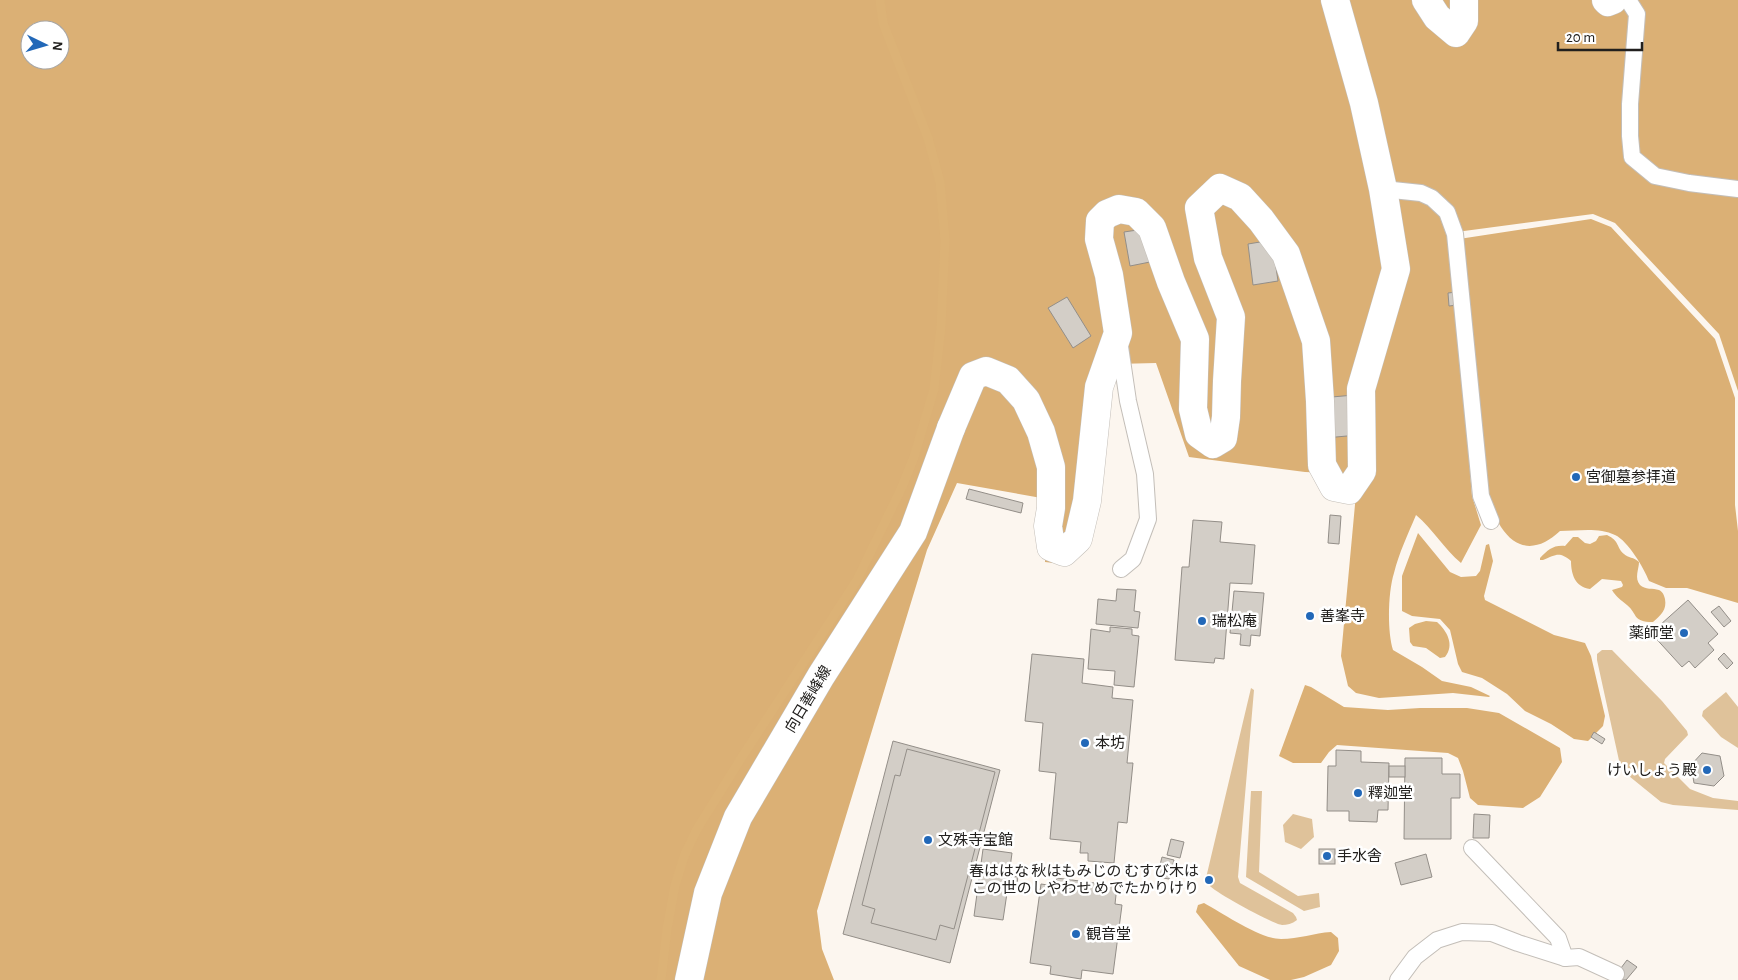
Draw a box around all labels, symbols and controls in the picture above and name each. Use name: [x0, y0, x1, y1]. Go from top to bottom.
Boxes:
north arrow: [20, 20, 70, 70]
scale bar: [1558, 20, 1642, 52]
text: 20 m: [1566, 30, 1595, 45]
text: N: [50, 41, 64, 52]
place label: 宮御墓参拝道: [1586, 469, 1676, 485]
marker: 宮御墓参拝道: [1570, 471, 1582, 483]
place label: 善峯寺: [1320, 608, 1365, 624]
marker: 善峯寺: [1304, 610, 1316, 622]
place label: 瑞松庵: [1212, 613, 1257, 629]
marker: 瑞松庵: [1196, 615, 1208, 627]
place label: 薬師堂: [1629, 625, 1674, 641]
marker: 薬師堂: [1678, 627, 1690, 639]
street label: 向日善峰線: [781, 662, 834, 735]
place label: 本坊: [1095, 735, 1125, 751]
marker: 本坊: [1079, 737, 1091, 749]
place label: けいしょう殿: [1607, 762, 1697, 778]
marker: けいしょう殿: [1701, 764, 1713, 776]
place label: 釋迦堂: [1368, 785, 1413, 801]
marker: 釋迦堂: [1352, 787, 1364, 799]
place label: 文殊寺宝館: [938, 832, 1013, 848]
marker: 文殊寺宝館: [922, 834, 934, 846]
place label: 手水舎: [1337, 848, 1382, 864]
marker: 手水舎: [1321, 850, 1333, 862]
place label: 春ははな 秋はもみじの むすび木は この世のしやわせ めでたかりけり: [969, 863, 1199, 896]
marker: 春ははな 秋はもみじの むすび木は この世のしやわせ めでたかりけり: [1203, 874, 1215, 886]
place label: 観音堂: [1086, 926, 1131, 942]
marker: 観音堂: [1070, 928, 1082, 940]

